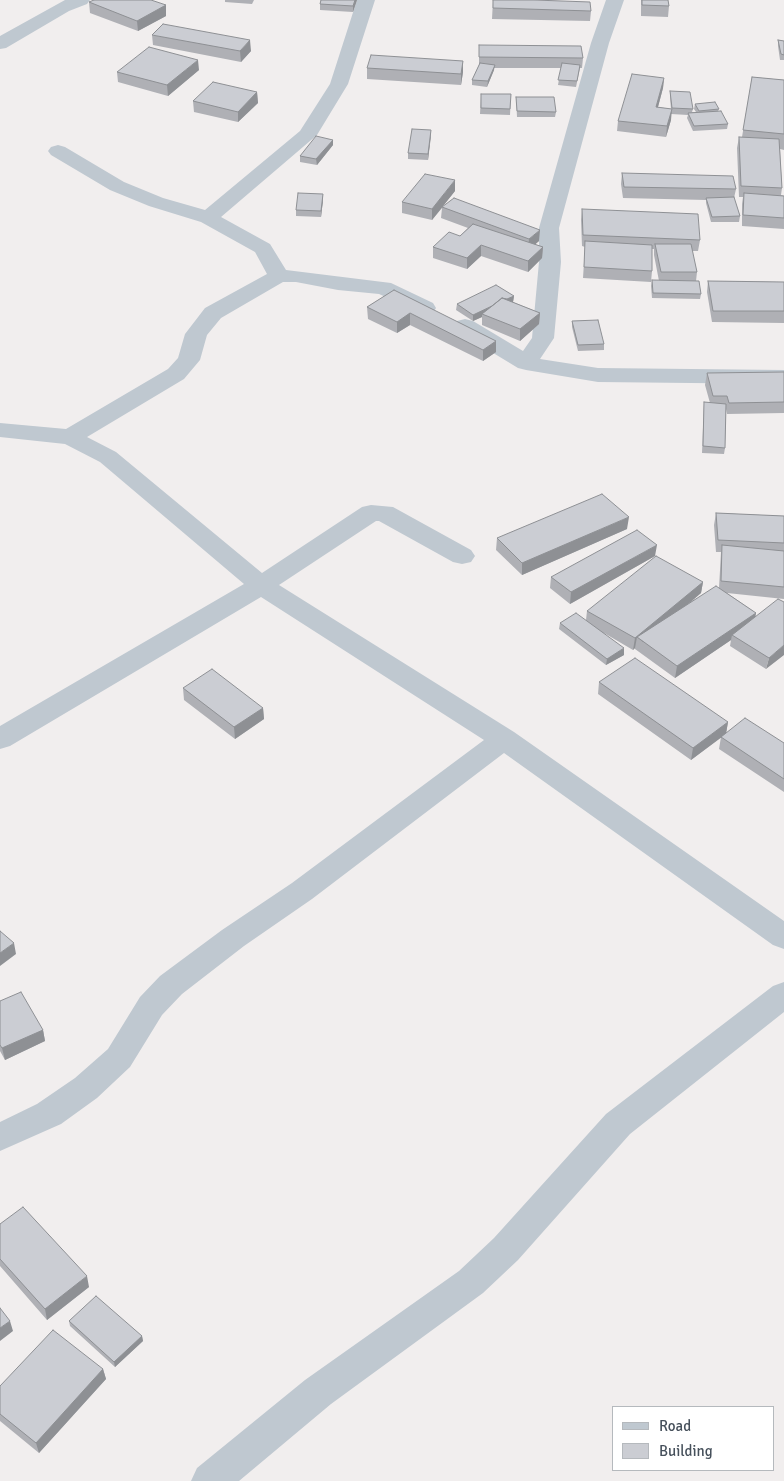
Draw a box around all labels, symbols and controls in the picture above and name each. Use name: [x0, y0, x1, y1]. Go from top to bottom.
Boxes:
legend: [612, 1406, 774, 1471]
text: Road: [659, 1417, 691, 1435]
text: Building: [659, 1442, 713, 1460]

